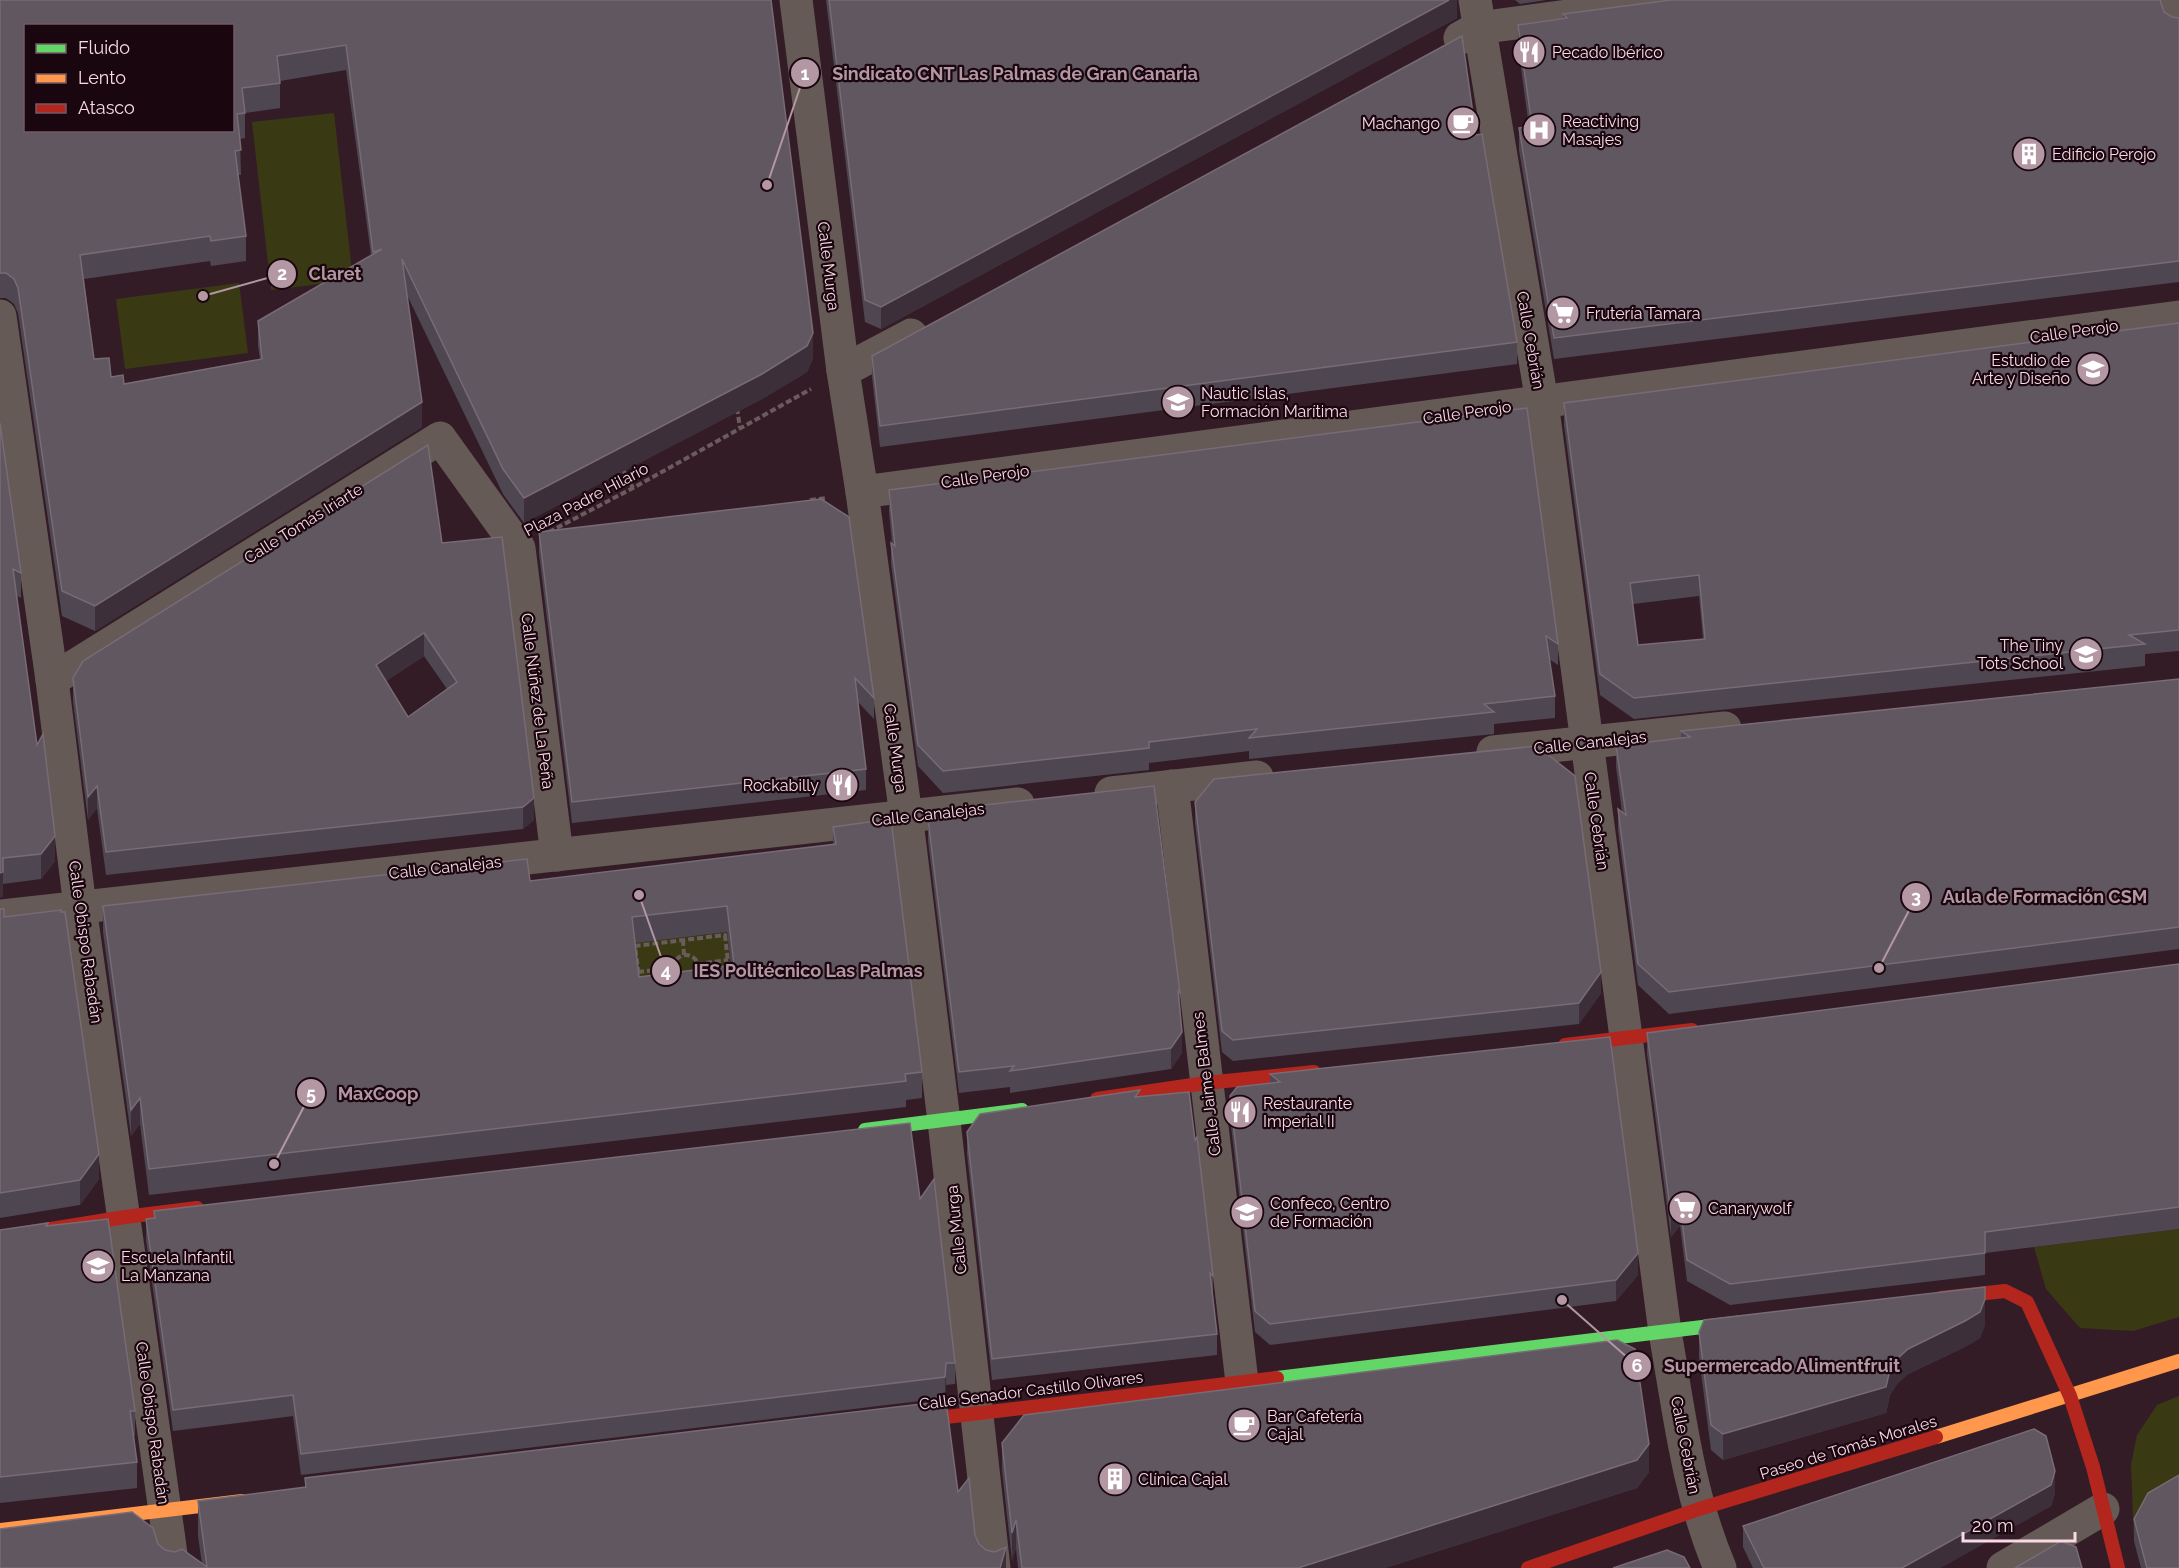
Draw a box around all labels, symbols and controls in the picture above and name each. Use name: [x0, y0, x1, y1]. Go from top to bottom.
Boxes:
legend: [24, 24, 234, 132]
restaurant icon: Pecado Ibérico: [1511, 34, 1547, 70]
text: Fluido: [78, 37, 130, 58]
place label: Pecado Ibérico: [1552, 43, 1663, 62]
callout: Sindicato CNT Las Palmas de Gran Canaria: [790, 55, 1210, 91]
text: 1: [801, 63, 810, 84]
text: Sindicato CNT Las Palmas de Gran Canaria: [832, 63, 1198, 84]
text: Lento: [78, 67, 126, 88]
text: Atasco: [78, 97, 135, 118]
cafe icon: Machango: [1445, 105, 1481, 141]
hospital icon: Reactiving Masajes: [1521, 112, 1557, 148]
place label: Reactiving Masajes: [1562, 112, 1639, 149]
place label: Machango: [1362, 114, 1440, 133]
building icon: Edificio Perojo: [2011, 136, 2047, 172]
place label: Edificio Perojo: [2052, 145, 2156, 164]
street label: Calle Murga: [814, 221, 843, 312]
callout: Claret: [267, 256, 374, 292]
text: 2: [277, 263, 287, 284]
text: Claret: [309, 263, 361, 284]
street label: Calle Cebrián: [1513, 290, 1548, 391]
supermarket icon: Frutería Tamara: [1545, 295, 1581, 331]
place label: Frutería Tamara: [1586, 304, 1701, 323]
street label: Calle Perojo: [2029, 316, 2119, 347]
place label: Estudio de Arte y Diseño: [1972, 351, 2070, 388]
school or university icon: Estudio de Arte y Diseño: [2075, 351, 2111, 387]
school or university icon: Nautic Islas, Formación Marítima: [1160, 384, 1196, 420]
place label: Nautic Islas, Formación Marítima: [1201, 384, 1348, 421]
street label: Calle Perojo: [1422, 397, 1512, 428]
street label: Plaza Padre Hilario: [521, 459, 652, 540]
street label: Calle Perojo: [940, 461, 1030, 492]
street label: Calle Tomás Iriarte: [240, 479, 366, 568]
street label: Calle Núñez de La Peña: [517, 612, 558, 790]
place label: The Tiny Tots School: [1977, 636, 2064, 673]
school or university icon: The Tiny Tots School: [2068, 636, 2104, 672]
street label: Calle Murga: [880, 702, 911, 794]
street label: Calle Canalejas: [1533, 727, 1648, 758]
restaurant icon: Rockabilly: [824, 767, 860, 803]
street label: Calle Cebrián: [1580, 771, 1613, 872]
place label: Rockabilly: [743, 776, 819, 795]
street label: Calle Canalejas: [871, 799, 986, 830]
street label: Calle Canalejas: [388, 852, 503, 883]
street label: Calle Obispo Rabadán: [65, 859, 106, 1025]
callout: Aula de Formación CSM: [1901, 879, 2159, 915]
text: 3: [1911, 886, 1921, 907]
text: Aula de Formación CSM: [1943, 886, 2147, 907]
callout: IES Politécnico Las Palmas: [651, 953, 934, 989]
text: 4: [661, 960, 671, 981]
text: IES Politécnico Las Palmas: [693, 960, 923, 981]
street label: Calle Jaime Balmes: [1188, 1011, 1225, 1157]
callout: MaxCoop: [296, 1075, 431, 1111]
text: 5: [306, 1083, 316, 1104]
text: MaxCoop: [338, 1083, 418, 1104]
restaurant icon: Restaurante Imperial II: [1222, 1094, 1258, 1130]
place label: Restaurante Imperial II: [1263, 1094, 1352, 1131]
street label: Calle Murga: [942, 1184, 971, 1275]
supermarket icon: Canarywolf: [1667, 1190, 1703, 1226]
school or university icon: Confeco, Centro de Formación: [1229, 1194, 1265, 1230]
place label: Confeco, Centro de Formación: [1270, 1194, 1390, 1231]
place label: Canarywolf: [1708, 1199, 1793, 1218]
school or university icon: Escuela Infantil La Manzana: [80, 1248, 116, 1284]
place label: Escuela Infantil La Manzana: [121, 1248, 234, 1285]
street label: Calle Obispo Rabadán: [132, 1340, 173, 1506]
callout: Supermercado Alimentfruit: [1622, 1348, 1913, 1384]
text: 6: [1632, 1355, 1643, 1376]
text: Supermercado Alimentfruit: [1664, 1355, 1900, 1376]
street label: Calle Senador Castillo Olivares: [918, 1367, 1145, 1414]
street label: Calle Cebrián: [1667, 1395, 1704, 1496]
cafe icon: Bar Cafetería Cajal: [1226, 1407, 1262, 1443]
place label: Bar Cafetería Cajal: [1267, 1407, 1362, 1444]
street label: Paseo de Tomás Morales: [1757, 1411, 1939, 1483]
building icon: Clínica Cajal: [1097, 1461, 1133, 1497]
place label: Clínica Cajal: [1138, 1470, 1228, 1489]
scale bar: [1963, 1505, 2076, 1543]
text: 20 m: [1972, 1515, 2014, 1536]

